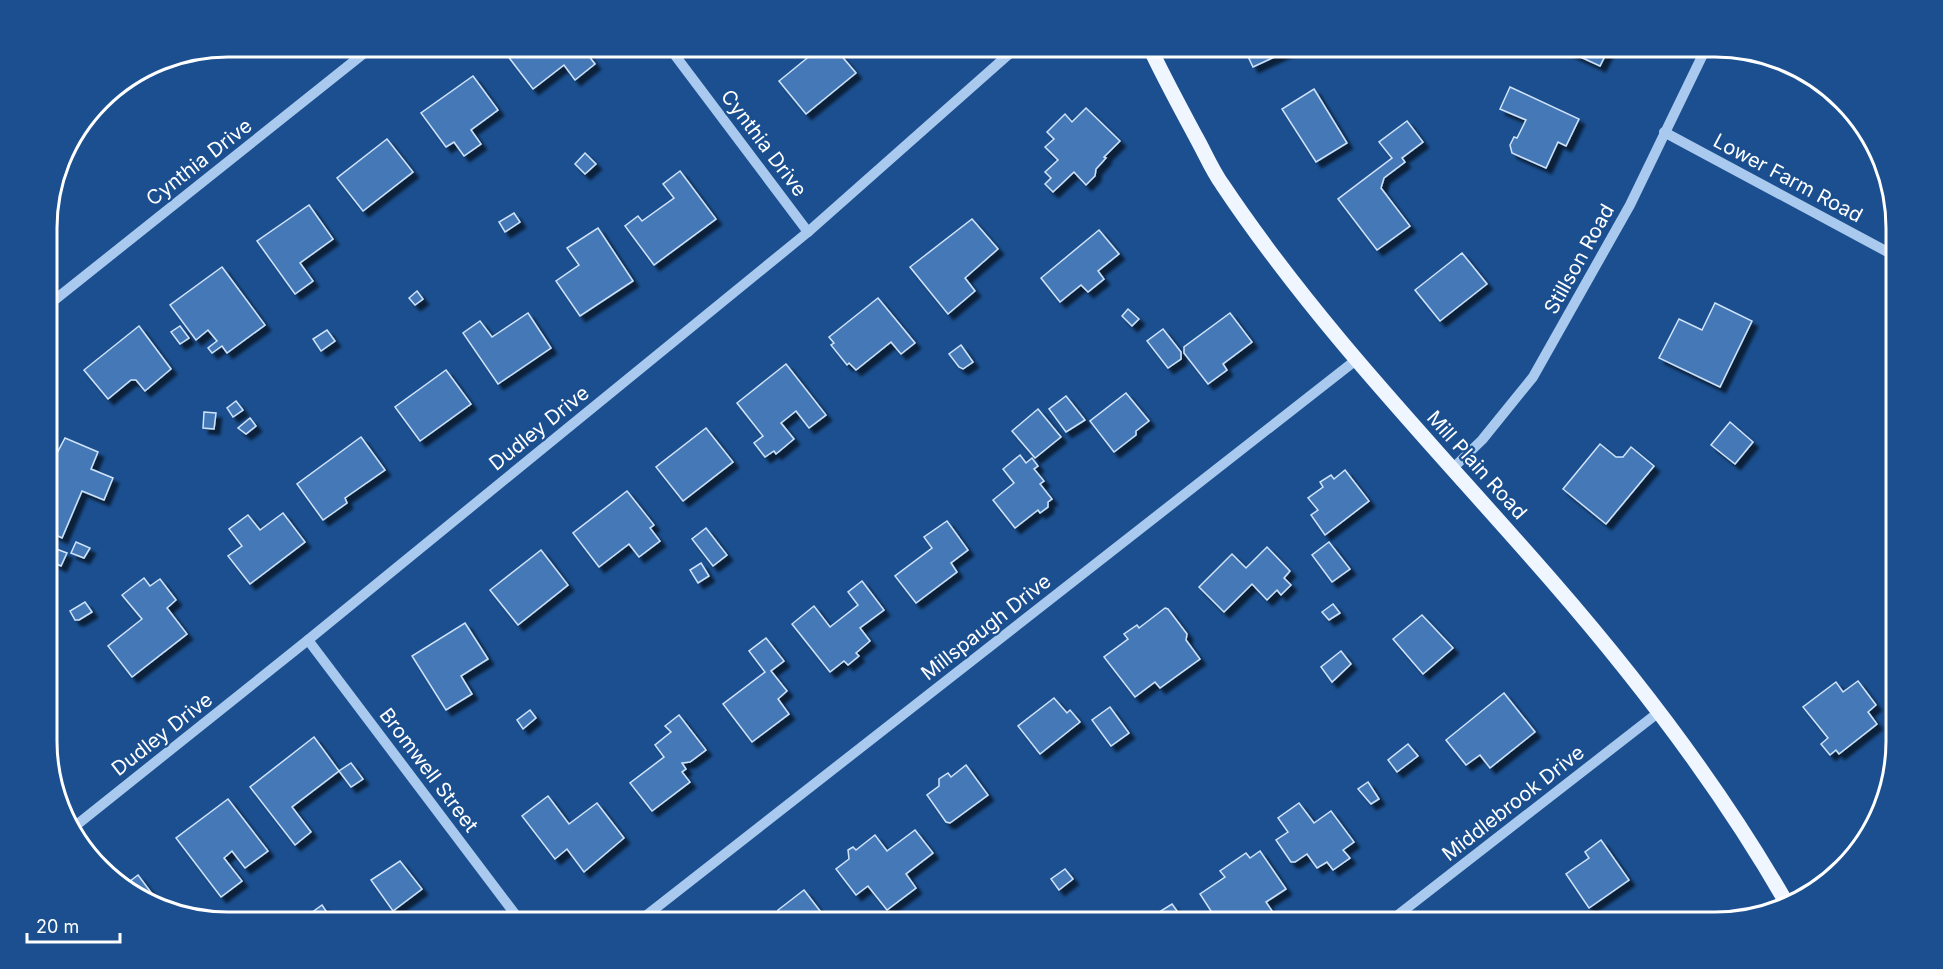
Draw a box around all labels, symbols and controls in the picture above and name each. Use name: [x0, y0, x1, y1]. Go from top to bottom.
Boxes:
street label: Cynthia Drive: [716, 85, 812, 201]
street label: Cynthia Drive: [141, 113, 257, 211]
street label: Lower Farm Road: [1709, 129, 1867, 227]
street label: Stillson Road: [1539, 200, 1619, 318]
street label: Dudley Drive: [484, 381, 594, 475]
street label: Mill Plain Road: [1422, 406, 1532, 524]
street label: Millspaugh Drive: [916, 569, 1056, 685]
street label: Dudley Drive: [107, 687, 217, 781]
street label: Bromwell Street: [375, 703, 484, 837]
street label: Middlebrook Drive: [1437, 740, 1589, 866]
scale bar: [27, 906, 120, 944]
text: 20 m: [36, 916, 79, 937]

